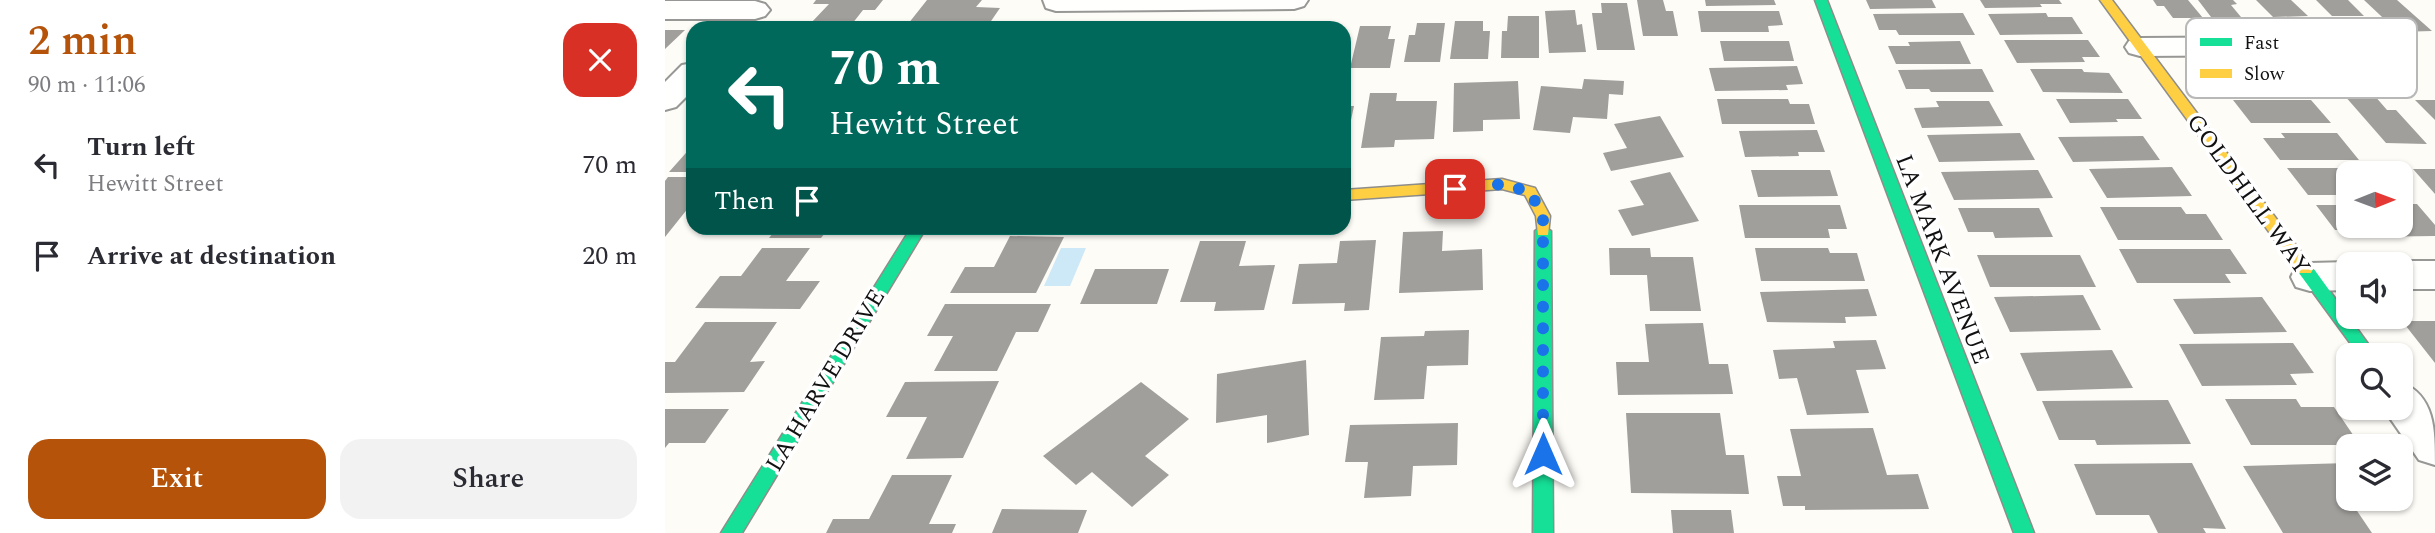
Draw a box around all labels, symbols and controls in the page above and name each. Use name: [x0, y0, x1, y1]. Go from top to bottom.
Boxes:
text: 2 min: [28, 10, 137, 73]
legend: [2186, 18, 2417, 98]
button: close: [563, 23, 637, 97]
text: Fast: [2244, 29, 2280, 58]
text: 70 m: [829, 32, 940, 107]
icon: left: [714, 49, 805, 140]
text: Slow: [2244, 60, 2285, 89]
text: 90 m · 11:06: [28, 68, 146, 103]
text: Hewitt Street: [829, 100, 1019, 149]
street label: GOLDHILL WAY: [2177, 106, 2319, 283]
text: Turn left: [87, 127, 195, 167]
text: 70 m: [582, 145, 637, 185]
icon: left: [28, 146, 66, 184]
street label: LA MARK AVENUE: [1885, 149, 1999, 369]
pin: [1425, 159, 1485, 219]
north arrow: [2336, 161, 2413, 238]
map controls: [2336, 161, 2413, 511]
text: Hewitt Street: [87, 167, 224, 202]
icon: arrive: [1436, 170, 1474, 208]
text: Then: [714, 181, 774, 221]
icon: arrive: [788, 182, 826, 220]
text: Arrive at destination: [87, 236, 336, 276]
text: 20 m: [582, 236, 637, 276]
icon: arrive: [28, 237, 66, 275]
button: sound: [2336, 252, 2413, 329]
street label: LA HARVE DRIVE: [757, 282, 895, 479]
button: search: [2336, 343, 2413, 420]
position arrow: [1506, 417, 1580, 491]
button: layers: [2336, 434, 2413, 511]
button: Exit: [28, 439, 326, 519]
button: Share: [340, 439, 637, 519]

